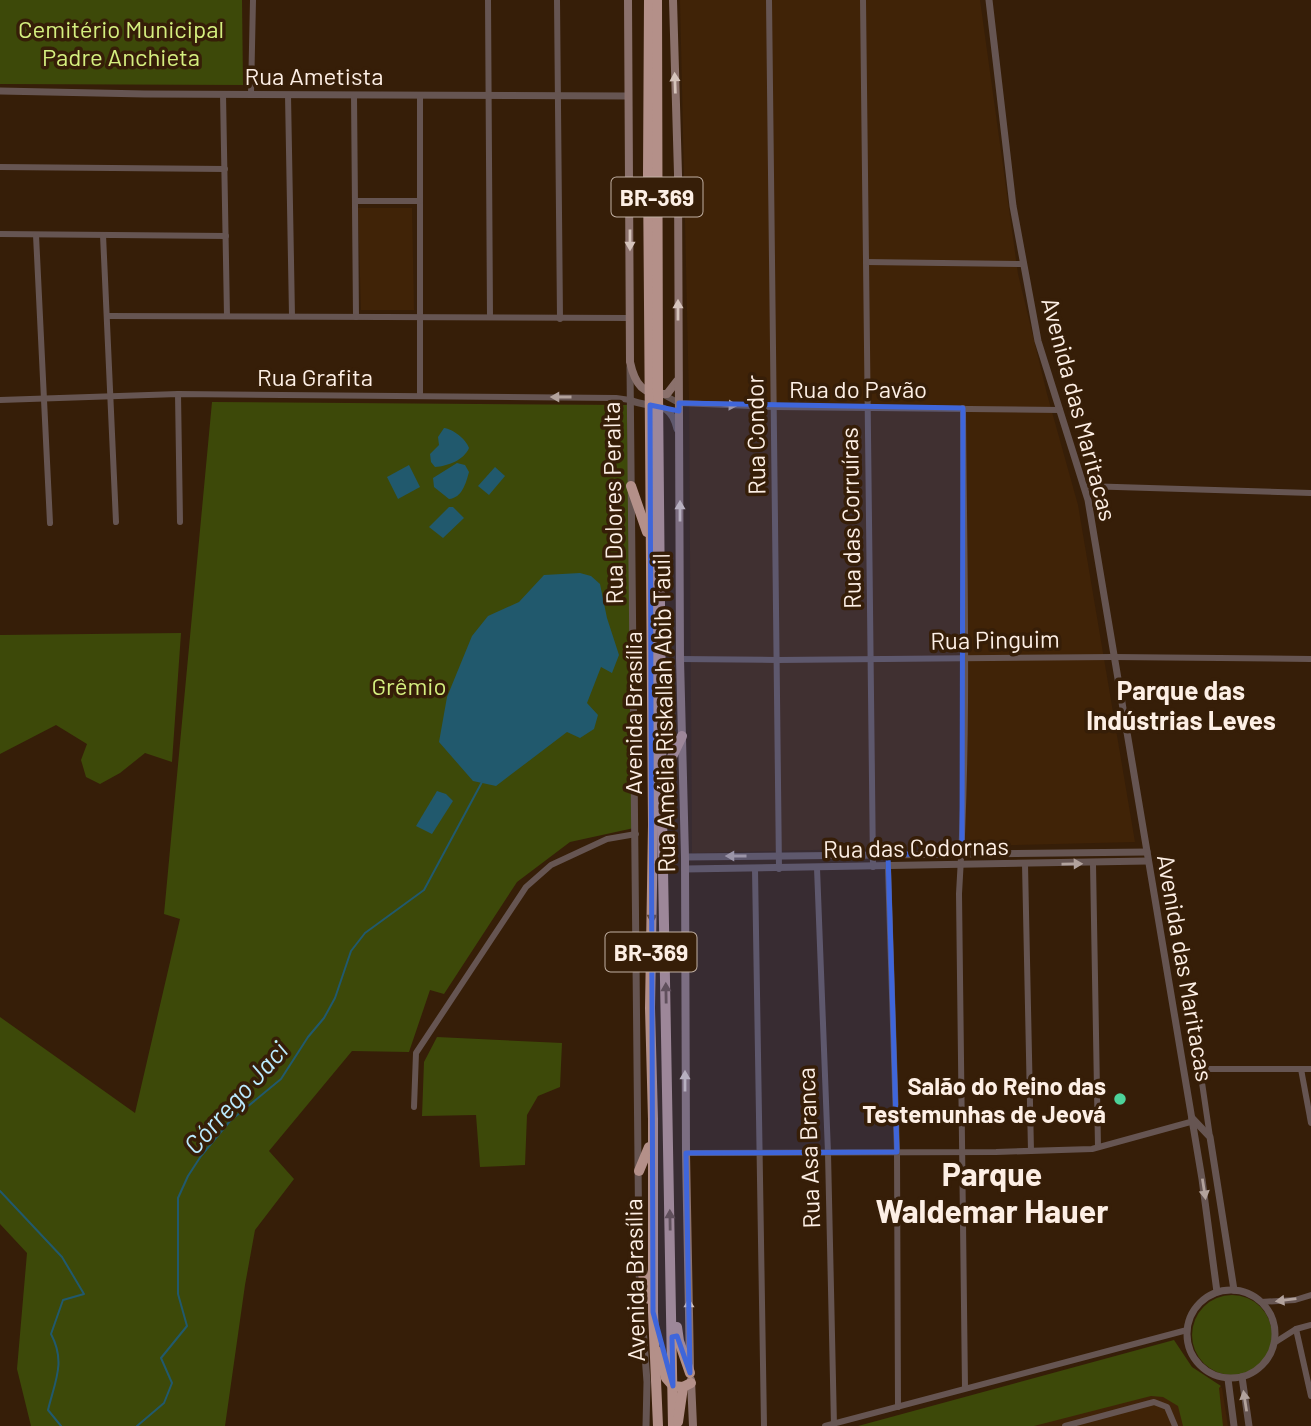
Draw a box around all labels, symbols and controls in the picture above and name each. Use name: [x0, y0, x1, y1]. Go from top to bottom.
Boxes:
park label: Cemitério Municipal Padre Anchieta: [18, 14, 224, 71]
street label: Rua Ametista: [245, 61, 383, 90]
one-way arrow: [670, 72, 681, 94]
road number: BR-369: [612, 178, 702, 216]
one-way arrow: [624, 229, 636, 251]
street label: Avenida das Maritacas: [1036, 294, 1124, 524]
one-way arrow: [672, 299, 684, 321]
street label: Rua Grafita: [257, 362, 373, 391]
street label: Rua do Pavão: [789, 374, 927, 403]
street label: Rua Condor: [739, 375, 771, 495]
one-way arrow: [550, 391, 572, 403]
one-way arrow: [716, 400, 738, 411]
street label: Rua Dolores Peralta: [596, 401, 628, 605]
street label: Rua das Corruíras: [834, 427, 866, 609]
one-way arrow: [674, 500, 686, 522]
street label: Rua Amélia Riskallah Abib Tauil: [646, 553, 680, 873]
street label: Rua Pinguim: [930, 623, 1060, 655]
street label: Avenida Brasília: [618, 631, 647, 795]
park label: Grêmio: [371, 671, 447, 700]
district label: Parque das Indústrias Leves: [1086, 674, 1276, 735]
street label: Rua das Codornas: [823, 831, 1009, 863]
one-way arrow: [724, 850, 746, 862]
street label: Avenida das Maritacas: [1152, 852, 1220, 1084]
one-way arrow: [1061, 858, 1083, 870]
one-way arrow: [646, 902, 658, 924]
road number: BR-369: [606, 932, 696, 972]
one-way arrow: [660, 981, 671, 1003]
water label: Córrego Jaci: [176, 1034, 294, 1160]
street label: Rua Asa Branca: [791, 1067, 825, 1229]
one-way arrow: [679, 1070, 691, 1092]
place label: Salão do Reino das Testemunhas de Jeová: [862, 1071, 1106, 1128]
marker: Salão do Reino das Testemunhas de Jeová: [1112, 1091, 1128, 1107]
district label: Parque Waldemar Hauer: [876, 1154, 1108, 1229]
one-way arrow: [1198, 1178, 1209, 1200]
street label: Avenida Brasília: [618, 1198, 650, 1362]
one-way arrow: [664, 1209, 676, 1231]
one-way arrow: [1275, 1295, 1297, 1306]
one-way arrow: [683, 1298, 695, 1320]
one-way arrow: [1239, 1390, 1250, 1412]

